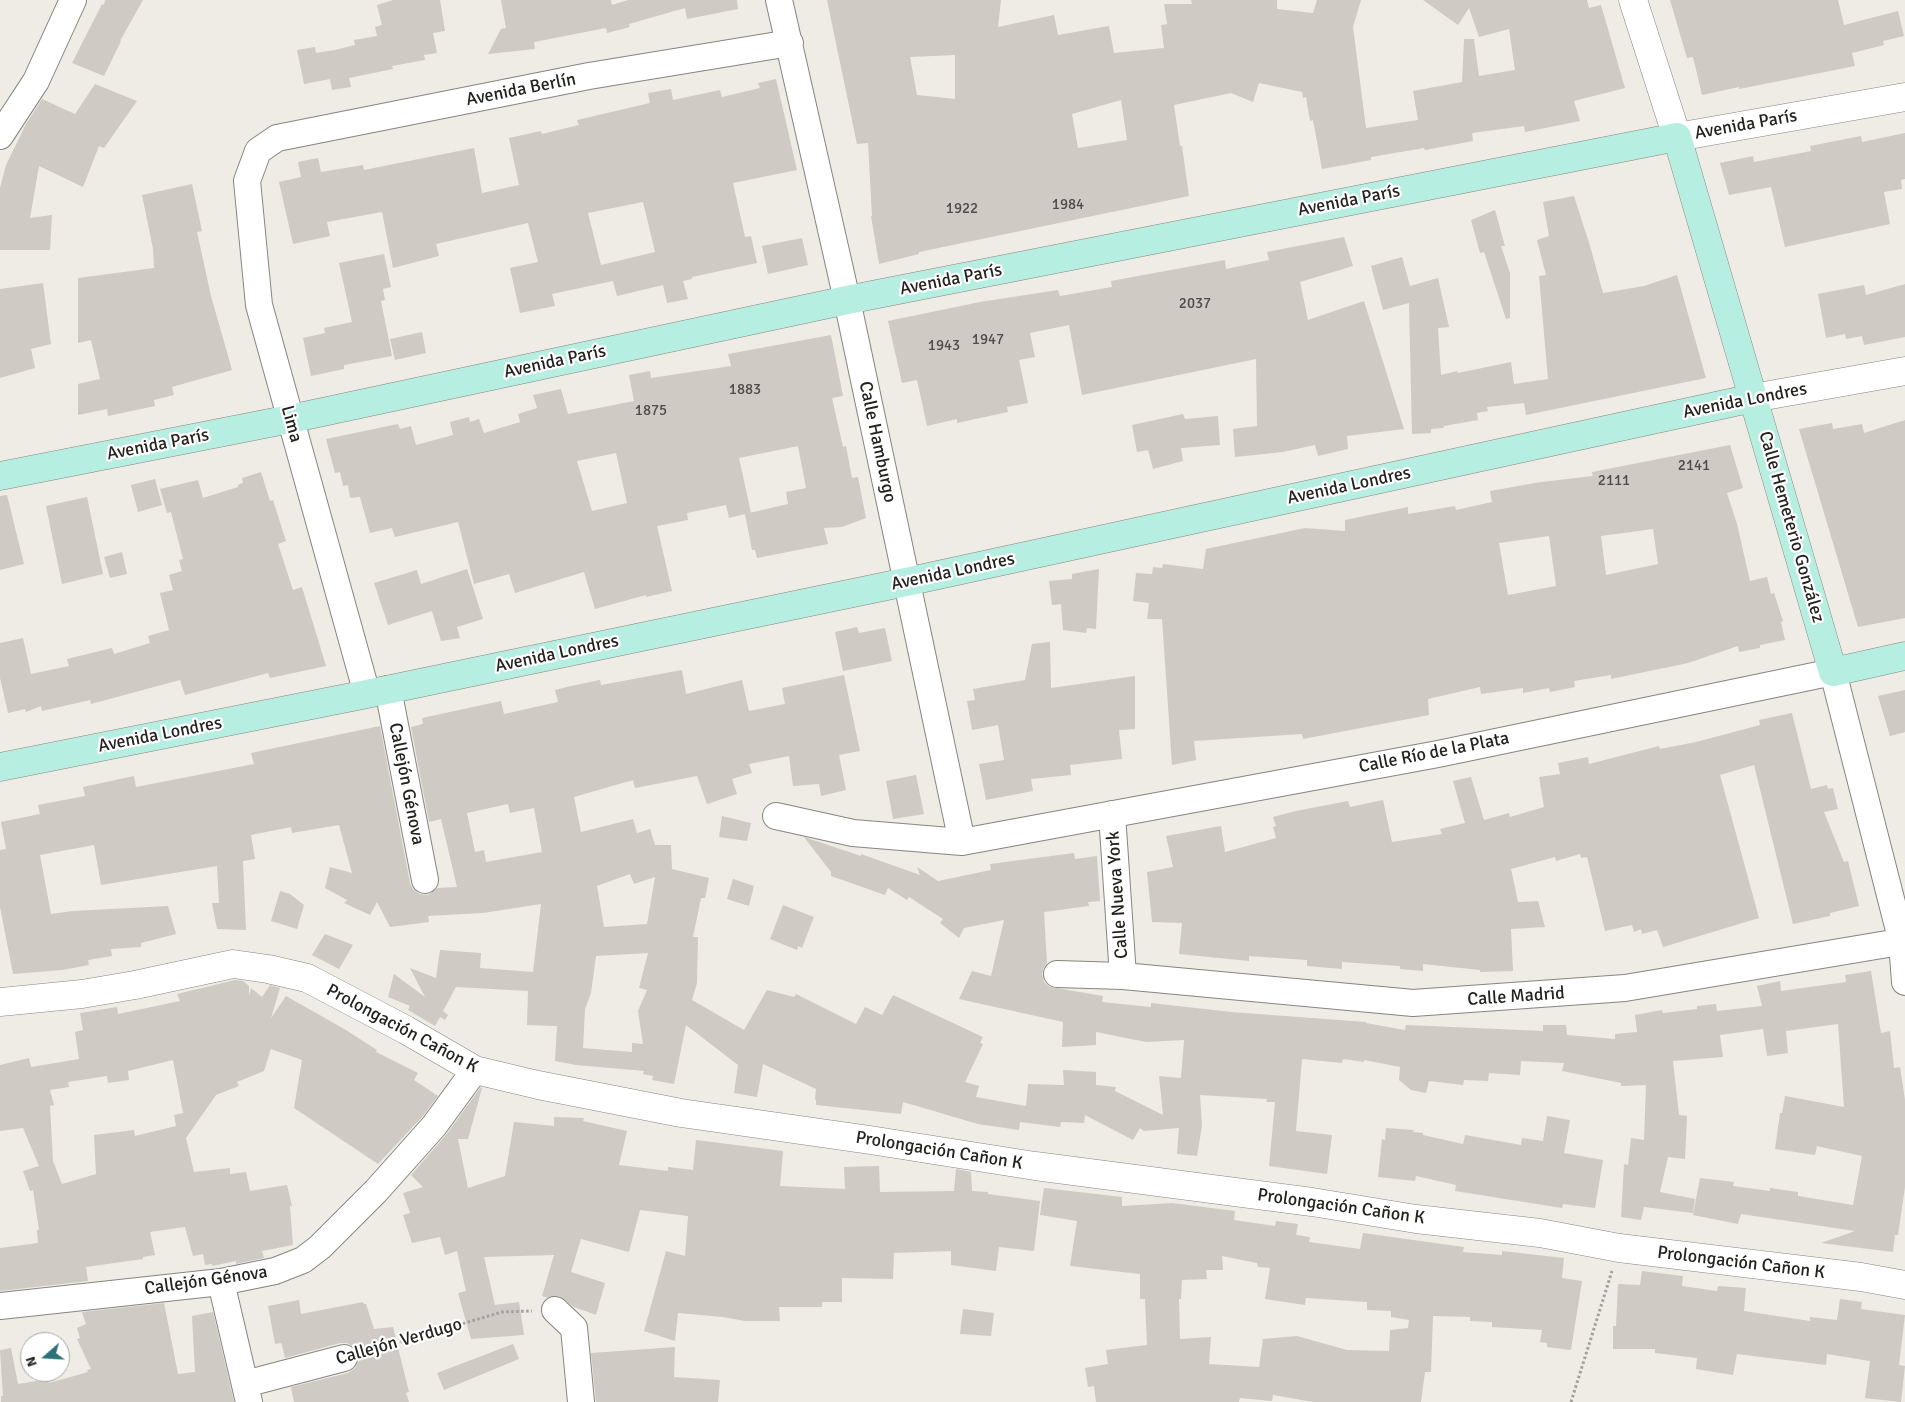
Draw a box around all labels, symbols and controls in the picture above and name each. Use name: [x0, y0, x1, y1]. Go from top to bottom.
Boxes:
street label: Avenida Berlín: [464, 69, 578, 111]
street label: Avenida París: [1693, 105, 1799, 145]
street label: Avenida París: [1296, 181, 1402, 221]
house number: 1984: [1052, 196, 1084, 214]
house number: 1922: [946, 200, 978, 218]
street label: Avenida París: [898, 260, 1004, 300]
house number: 2037: [1179, 295, 1211, 313]
house number: 1947: [972, 331, 1004, 349]
house number: 1943: [928, 337, 960, 355]
street label: Avenida París: [502, 341, 608, 383]
street label: Avenida Londres: [1681, 378, 1809, 424]
street label: Calle Hamburgo: [854, 379, 900, 505]
house number: 1883: [729, 381, 761, 399]
house number: 1875: [635, 402, 667, 420]
street label: Lima: [276, 403, 306, 445]
street label: Avenida París: [105, 425, 211, 465]
street label: Calle Hemeterio González: [1753, 429, 1829, 625]
house number: 2141: [1678, 457, 1710, 475]
street label: Avenida Londres: [1285, 462, 1413, 510]
house number: 2111: [1598, 472, 1630, 490]
street label: Avenida Londres: [889, 548, 1017, 596]
street label: Avenida Londres: [493, 630, 621, 678]
street label: Avenida Londres: [96, 712, 224, 758]
street label: Callejón Génova: [384, 721, 428, 847]
street label: Calle Río de la Plata: [1357, 728, 1511, 778]
street label: Calle Nueva York: [1103, 830, 1133, 960]
street label: Prolongación Cañon K: [322, 980, 482, 1078]
street label: Calle Madrid: [1467, 983, 1565, 1011]
street label: Prolongación Cañon K: [854, 1127, 1024, 1175]
street label: Prolongación Cañon K: [1256, 1185, 1426, 1229]
street label: Prolongación Cañon K: [1656, 1242, 1826, 1284]
street label: Callejón Génova: [143, 1262, 269, 1300]
street label: Callejón Verdugo: [333, 1314, 465, 1370]
north arrow: [20, 1332, 70, 1382]
text: N: [22, 1354, 41, 1369]

